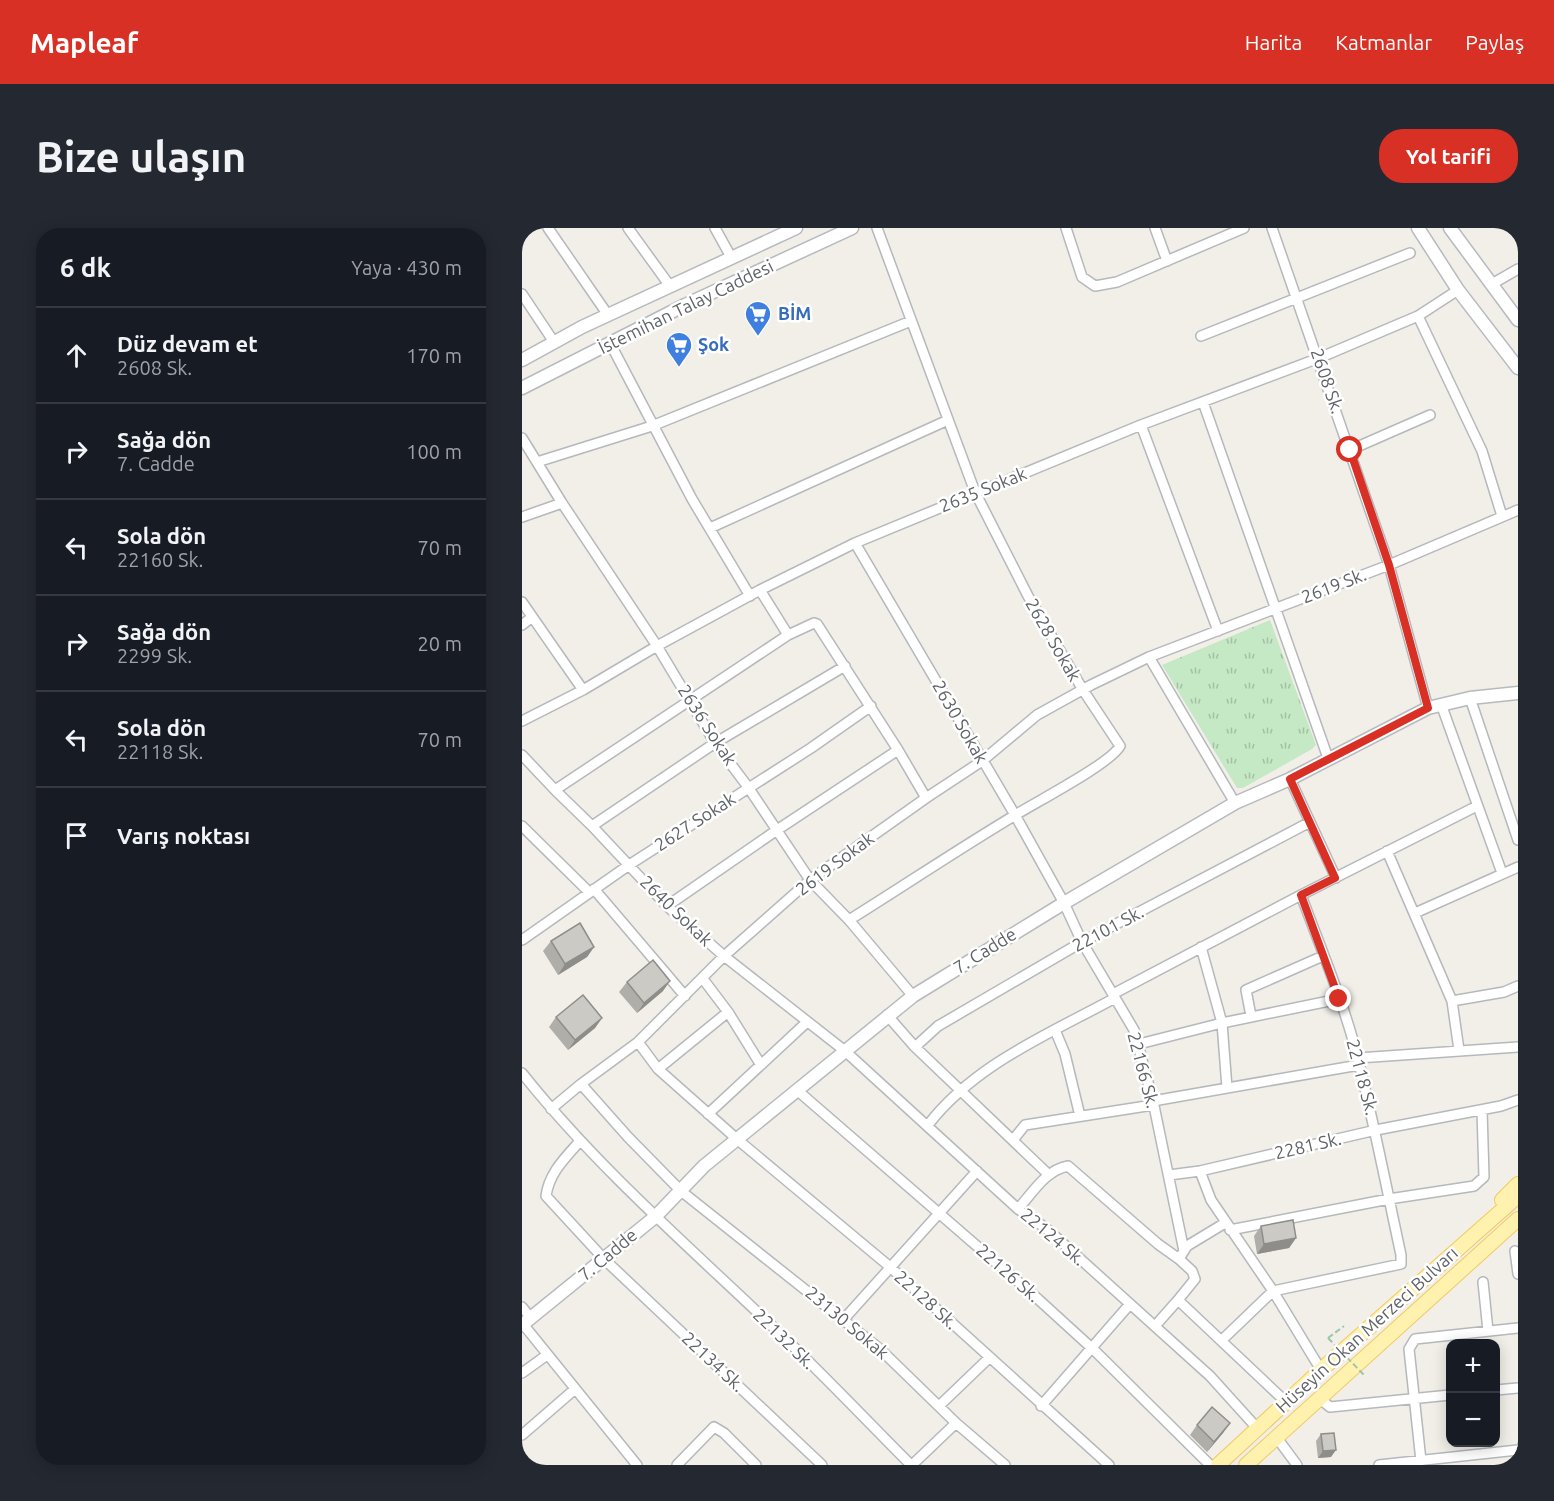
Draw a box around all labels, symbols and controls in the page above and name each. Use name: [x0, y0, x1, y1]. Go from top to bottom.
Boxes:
text: Mapleaf: [30, 27, 138, 58]
text: Harita: [1245, 30, 1302, 54]
text: Katmanlar: [1335, 30, 1432, 54]
text: Paylaş: [1465, 30, 1524, 54]
button: Yol tarifi: [1379, 129, 1518, 183]
text: Bize ulaşın: [36, 133, 246, 180]
text: 6 dk: [60, 253, 111, 282]
street label: İstemihan Talay Caddesi: [595, 255, 776, 357]
text: Yaya · 430 m: [351, 256, 462, 279]
supermarket icon: BİM: [743, 299, 773, 337]
place label: BİM: [778, 303, 811, 323]
supermarket icon: Şok: [664, 330, 694, 368]
text: Düz devam et: [117, 331, 258, 356]
place label: Şok: [698, 334, 729, 355]
icon: ahead: [60, 339, 93, 372]
text: 170 m: [406, 344, 462, 367]
street label: 2608 Sk.: [1307, 345, 1348, 416]
text: 2608 Sk.: [117, 356, 192, 379]
text: Sağa dön: [117, 427, 211, 452]
icon: right: [60, 435, 93, 468]
route start: [1336, 436, 1362, 462]
text: 100 m: [406, 440, 462, 463]
text: 7. Cadde: [117, 452, 195, 475]
street label: 2635 Sokak: [936, 463, 1029, 516]
text: Sola dön: [117, 523, 206, 548]
icon: left: [60, 531, 93, 564]
text: 70 m: [418, 536, 462, 559]
text: 22160 Sk.: [117, 548, 204, 571]
street label: 2619 Sk.: [1298, 564, 1369, 607]
street label: 2628 Sokak: [1022, 595, 1086, 684]
text: Sağa dön: [117, 619, 211, 644]
icon: right: [60, 627, 93, 660]
text: 20 m: [418, 632, 462, 655]
text: 2299 Sk.: [117, 644, 192, 667]
street label: 2630 Sokak: [929, 677, 993, 766]
street label: 2636 Sokak: [674, 680, 741, 769]
text: Sola dön: [117, 715, 206, 740]
icon: left: [60, 723, 93, 756]
text: 70 m: [418, 728, 462, 751]
text: 22118 Sk.: [117, 740, 204, 763]
street label: 2627 Sokak: [650, 788, 739, 855]
icon: arrive: [60, 819, 93, 852]
text: Varış noktası: [117, 823, 250, 848]
street label: 2619 Sokak: [792, 827, 877, 899]
street label: 2640 Sokak: [637, 871, 717, 949]
street label: 22101 Sk.: [1068, 901, 1147, 955]
street label: 7. Cadde: [949, 923, 1019, 977]
route end: [1325, 985, 1351, 1011]
street label: 22166 Sk.: [1124, 1030, 1164, 1110]
street label: 22118 Sk.: [1343, 1037, 1383, 1117]
street label: 2281 Sk.: [1273, 1128, 1343, 1162]
street label: 22124 Sk.: [1017, 1204, 1090, 1269]
street label: 7. Cadde: [574, 1224, 641, 1284]
street label: 22126 Sk.: [973, 1239, 1045, 1305]
street label: Hüseyin Okan Merzeci Bulvarı: [1271, 1242, 1461, 1416]
street label: 22128 Sk.: [891, 1266, 962, 1333]
street label: 23130 Sokak: [802, 1282, 893, 1363]
street label: 22132 Sk.: [750, 1304, 820, 1373]
street label: 22134 Sk.: [678, 1327, 749, 1395]
map controls: [1446, 1339, 1500, 1447]
button: +: [1446, 1339, 1500, 1393]
button: −: [1446, 1393, 1500, 1447]

